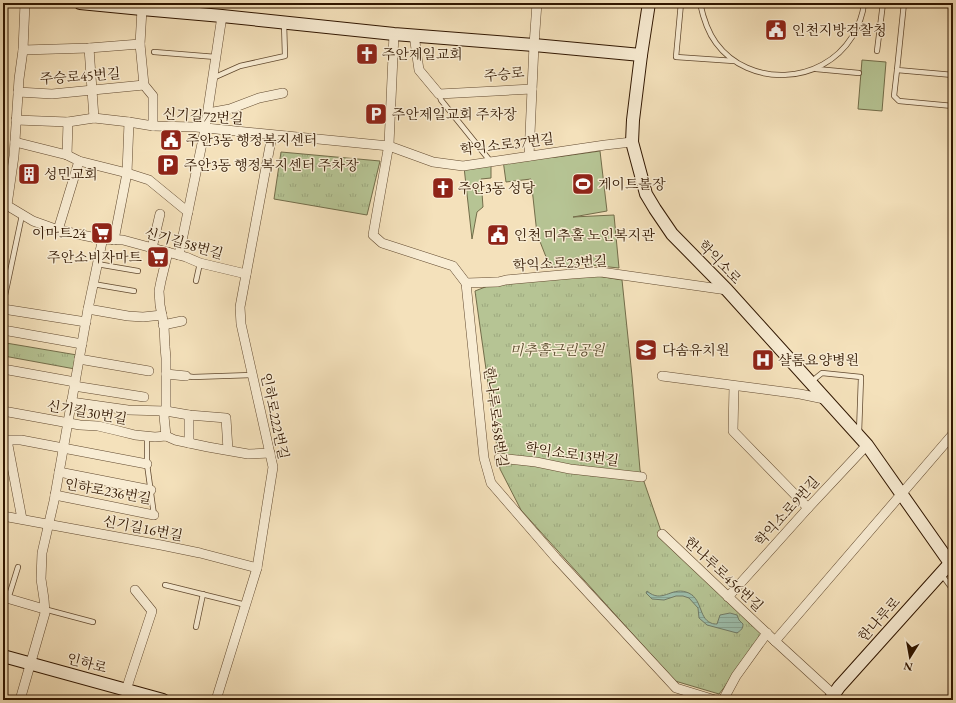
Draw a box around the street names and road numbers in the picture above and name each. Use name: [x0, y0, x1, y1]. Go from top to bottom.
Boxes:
street label: 주승로: [483, 63, 526, 85]
street label: 주승로45번길: [39, 64, 121, 88]
street label: 신기길72번길: [162, 104, 244, 128]
street label: 학익소로37번길: [459, 129, 555, 159]
street label: 신기길58번길: [143, 223, 225, 263]
street label: 학익소로: [695, 236, 746, 288]
street label: 학익소로23번길: [512, 252, 608, 274]
street label: 한나루로458번길: [480, 366, 512, 468]
street label: 인하로222번길: [257, 371, 293, 461]
street label: 신기길30번길: [46, 396, 128, 428]
street label: 학익소로13번길: [524, 439, 620, 469]
street label: 학익소로9번길: [751, 472, 823, 550]
street label: 인하로236번길: [63, 475, 153, 507]
street label: 신기길16번길: [101, 511, 185, 545]
street label: 한나루로456번길: [681, 533, 767, 615]
street label: 한나루로: [854, 593, 904, 645]
street label: 인하로: [65, 649, 109, 677]

